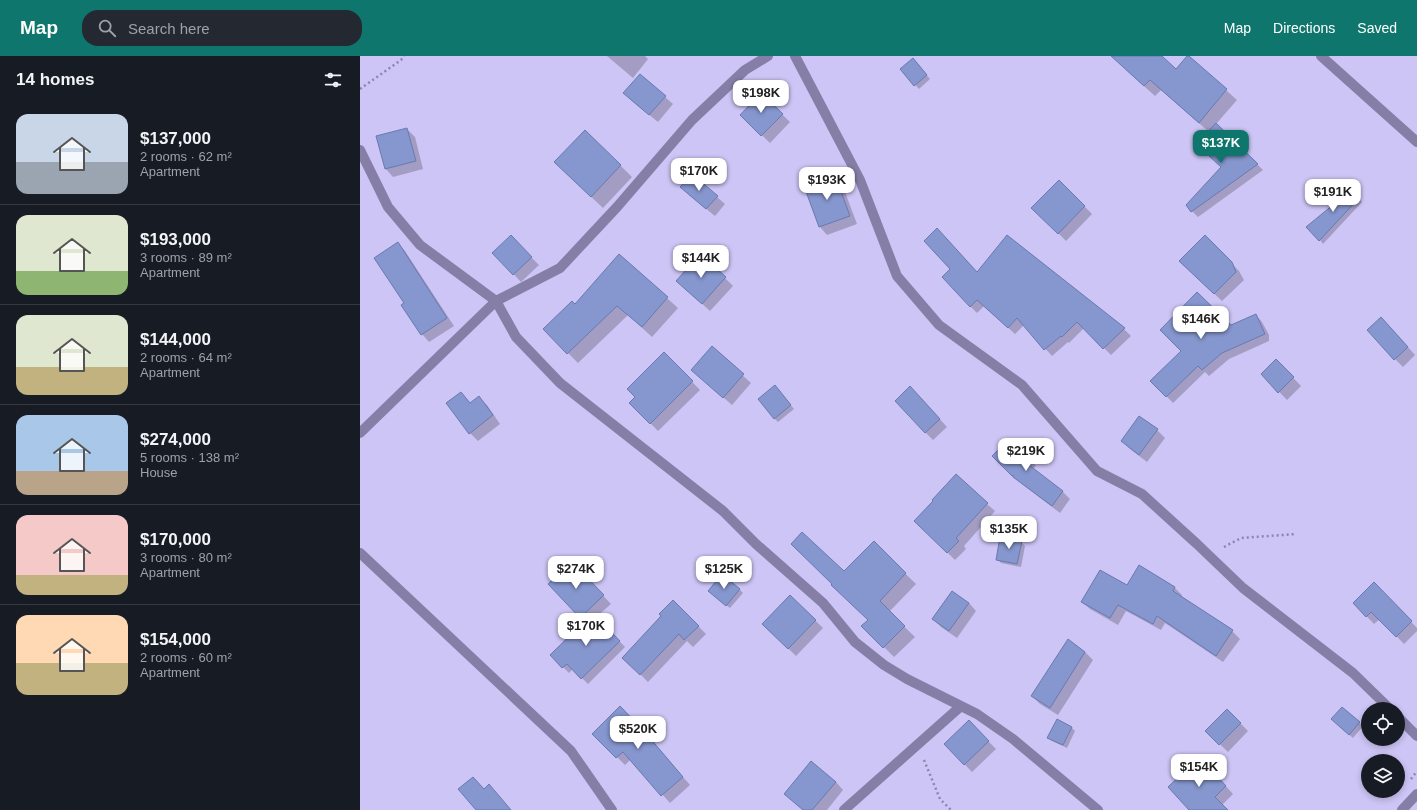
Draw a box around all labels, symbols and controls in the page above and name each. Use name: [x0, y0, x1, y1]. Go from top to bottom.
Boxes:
search box: [82, 10, 362, 46]
text: Map: [20, 17, 58, 38]
icon: search: [96, 17, 118, 39]
text: Search here: [128, 20, 210, 37]
text: Map: [1224, 20, 1251, 36]
text: Directions: [1273, 20, 1335, 36]
text: Saved: [1357, 20, 1397, 36]
icon: filters: [322, 69, 344, 91]
text: 14 homes: [16, 70, 94, 89]
pin: $198K: [733, 80, 789, 114]
text: $198K: [742, 85, 780, 100]
text: $137,000: [140, 129, 211, 148]
icon: home: [48, 130, 96, 178]
pin: $137K: [1193, 130, 1249, 164]
text: $137K: [1202, 135, 1240, 150]
text: 2 rooms · 62 m²: [140, 149, 232, 164]
pin: $170K: [671, 158, 727, 192]
text: $170K: [680, 163, 718, 178]
text: Apartment: [140, 164, 200, 179]
pin: $193K: [799, 167, 855, 201]
text: $193K: [808, 172, 846, 187]
pin: $191K: [1305, 179, 1361, 213]
text: $191K: [1314, 184, 1352, 199]
text: $193,000: [140, 230, 211, 249]
icon: home: [48, 231, 96, 279]
pin: $144K: [673, 245, 729, 279]
text: 3 rooms · 89 m²: [140, 250, 232, 265]
text: $144K: [682, 250, 720, 265]
text: Apartment: [140, 265, 200, 280]
pin: $146K: [1173, 306, 1229, 340]
text: $146K: [1182, 311, 1220, 326]
text: $144,000: [140, 330, 211, 349]
icon: home: [48, 331, 96, 379]
text: 2 rooms · 64 m²: [140, 350, 232, 365]
text: Apartment: [140, 365, 200, 380]
text: $274,000: [140, 430, 211, 449]
icon: home: [48, 431, 96, 479]
pin: $219K: [998, 438, 1054, 472]
text: $219K: [1007, 443, 1045, 458]
text: 5 rooms · 138 m²: [140, 450, 239, 465]
text: House: [140, 465, 178, 480]
pin: $135K: [981, 516, 1037, 550]
text: $135K: [990, 521, 1028, 536]
text: $170,000: [140, 530, 211, 549]
icon: home: [48, 531, 96, 579]
text: 3 rooms · 80 m²: [140, 550, 232, 565]
pin: $274K: [548, 556, 604, 590]
pin: $125K: [696, 556, 752, 590]
text: $274K: [557, 561, 595, 576]
text: $125K: [705, 561, 743, 576]
text: Apartment: [140, 565, 200, 580]
pin: $170K: [558, 613, 614, 647]
text: $170K: [567, 618, 605, 633]
text: $154,000: [140, 630, 211, 649]
icon: home: [48, 631, 96, 679]
text: 2 rooms · 60 m²: [140, 650, 232, 665]
text: Apartment: [140, 665, 200, 680]
map controls: [1361, 702, 1405, 798]
button: locate: [1361, 702, 1405, 746]
pin: $520K: [610, 716, 666, 750]
text: $520K: [619, 721, 657, 736]
pin: $154K: [1171, 754, 1227, 788]
button: layers: [1361, 754, 1405, 798]
text: $154K: [1180, 759, 1218, 774]

